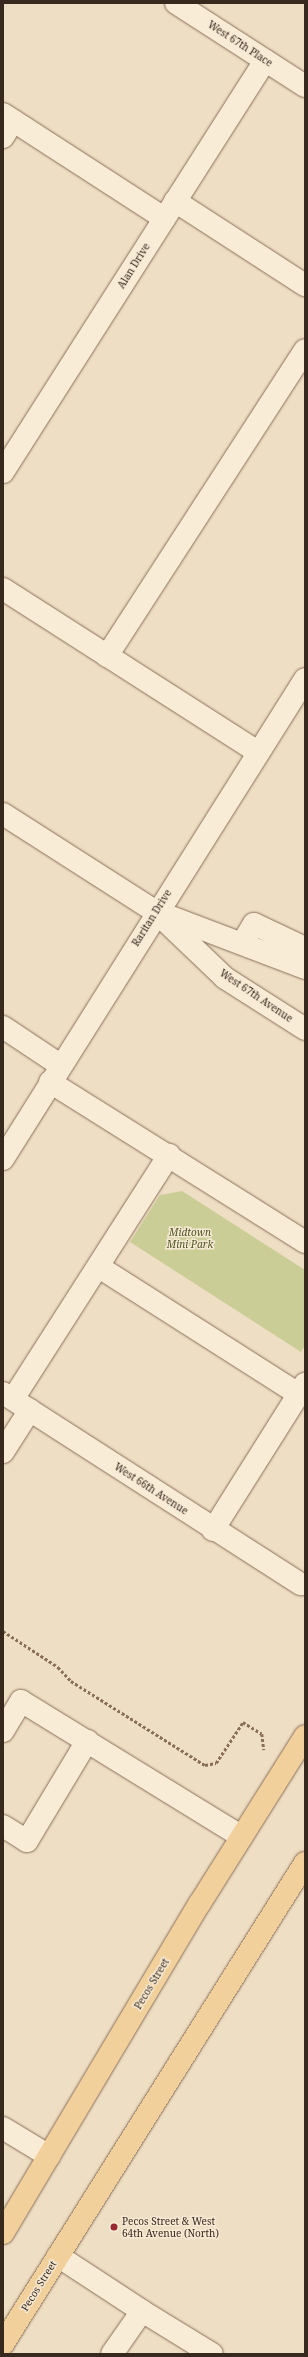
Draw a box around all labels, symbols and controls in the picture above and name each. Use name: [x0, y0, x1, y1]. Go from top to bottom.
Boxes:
street label: West 67th Place: [205, 19, 275, 69]
street label: Alan Drive: [115, 241, 153, 291]
street label: Raritan Drive: [130, 887, 174, 949]
street label: West 67th Avenue: [217, 967, 295, 1025]
park label: Midtown Mini Park: [167, 1226, 213, 1250]
street label: West 66th Avenue: [112, 1461, 190, 1517]
street label: Pecos Street: [132, 1956, 172, 2012]
place label: Pecos Street & West 64th Avenue (North): [122, 2215, 219, 2238]
marker: Pecos Street & West 64th Avenue (North): [109, 2222, 119, 2232]
street label: Pecos Street: [19, 2259, 59, 2313]

